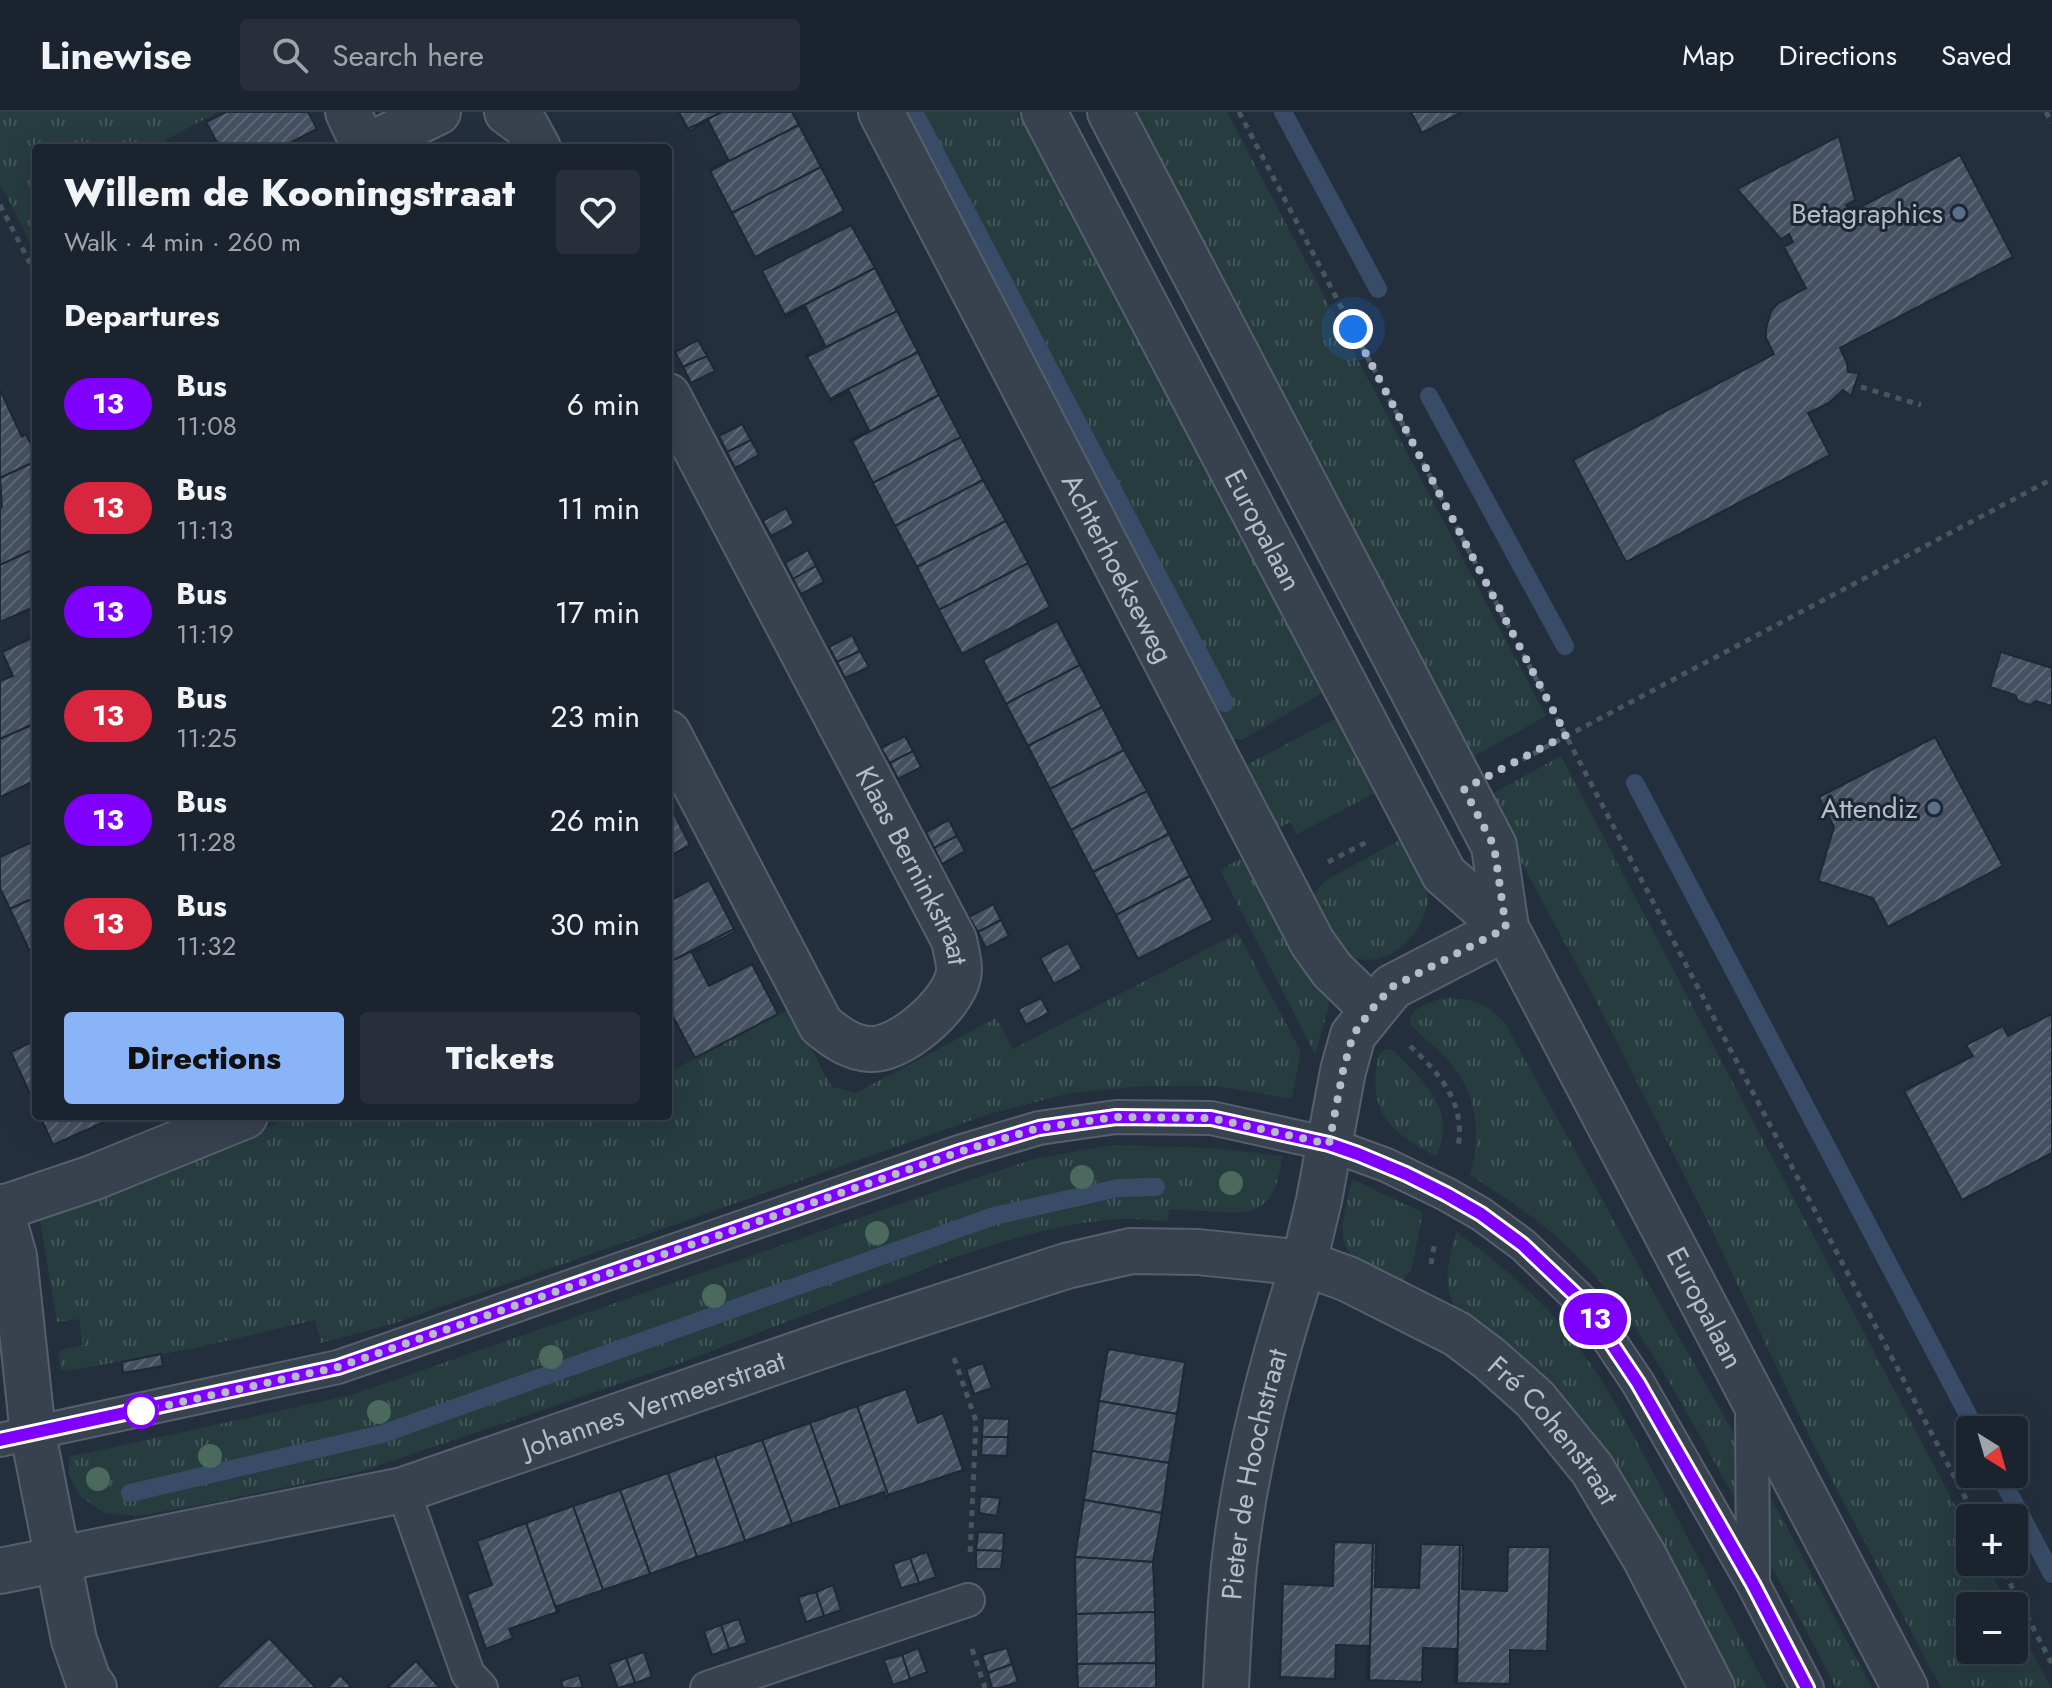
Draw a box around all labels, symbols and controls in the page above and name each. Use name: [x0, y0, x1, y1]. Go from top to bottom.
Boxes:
search box: [240, 19, 800, 91]
text: Linewise: [40, 28, 192, 83]
icon: search: [268, 33, 312, 77]
text: Search here: [332, 34, 484, 77]
text: Map: [1682, 35, 1734, 76]
text: Directions: [1778, 35, 1897, 76]
text: Saved: [1941, 35, 2012, 76]
text: Willem de Kooningstraat: [64, 165, 515, 220]
button: heart: [556, 170, 640, 254]
place label: Betagraphics: [1791, 193, 1943, 234]
marker: Betagraphics: [1950, 204, 1968, 222]
text: Walk · 4 min · 260 m: [64, 223, 301, 261]
text: Departures: [64, 294, 220, 337]
your location: [1333, 309, 1373, 349]
text: Bus: [176, 364, 227, 407]
text: 13: [92, 383, 124, 424]
text: 6 min: [567, 383, 640, 426]
text: 11:08: [176, 407, 237, 445]
street label: Europalaan: [1215, 462, 1312, 598]
street label: Achterhoekseweg: [1052, 466, 1184, 670]
text: Bus: [176, 468, 227, 511]
text: 13: [92, 487, 124, 528]
text: 11 min: [557, 487, 640, 530]
text: 11:13: [176, 511, 233, 549]
text: Bus: [176, 572, 227, 615]
text: 13: [92, 591, 124, 632]
text: 17 min: [555, 591, 640, 634]
text: 11:19: [176, 615, 234, 653]
text: Bus: [176, 676, 227, 719]
text: 13: [92, 695, 124, 736]
text: 23 min: [551, 695, 640, 738]
text: 11:25: [176, 719, 237, 757]
street label: Klaas Berninkstraat: [846, 759, 979, 968]
text: Bus: [176, 780, 227, 823]
place label: Attendiz: [1821, 788, 1918, 829]
text: 13: [92, 799, 124, 840]
text: 26 min: [550, 799, 640, 842]
marker: Attendiz: [1925, 799, 1943, 817]
text: 11:28: [176, 823, 236, 861]
text: Bus: [176, 884, 227, 927]
text: 13: [92, 903, 124, 944]
text: 30 min: [550, 903, 640, 946]
text: 11:32: [176, 927, 236, 965]
button: Directions: [64, 1012, 344, 1104]
button: Tickets: [360, 1012, 640, 1104]
street label: Europalaan: [1656, 1240, 1754, 1376]
line badge: 13: [1559, 1293, 1631, 1345]
text: 13: [1579, 1298, 1611, 1339]
street label: Johannes Vermeerstraat: [513, 1339, 791, 1469]
street label: Pieter de Hoochstraat: [1211, 1344, 1298, 1601]
street label: Fré Cohenstraat: [1479, 1346, 1629, 1512]
unlabelled marker: [124, 1394, 158, 1428]
north arrow: [1956, 1416, 2028, 1488]
map controls: [1956, 1416, 2028, 1664]
button: +: [1956, 1504, 2028, 1576]
button: −: [1956, 1592, 2028, 1664]

